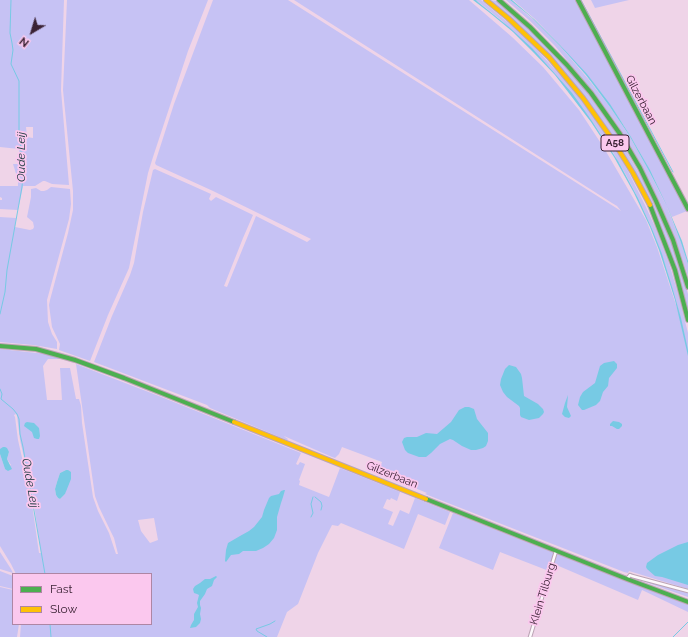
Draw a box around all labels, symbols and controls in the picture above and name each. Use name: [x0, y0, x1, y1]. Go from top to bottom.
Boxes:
north arrow: [12, 12, 52, 52]
text: N: [17, 34, 32, 50]
street label: Gilzerbaan: [622, 73, 660, 127]
water label: Oude Leij: [14, 132, 28, 182]
road number: A58: [601, 135, 629, 151]
water label: Oude Leij: [19, 457, 41, 509]
street label: Gilzerbaan: [364, 459, 420, 491]
street label: Klein Tilburg: [527, 561, 559, 627]
legend: [12, 573, 152, 625]
text: Fast: [50, 582, 73, 596]
text: Slow: [50, 602, 77, 616]

